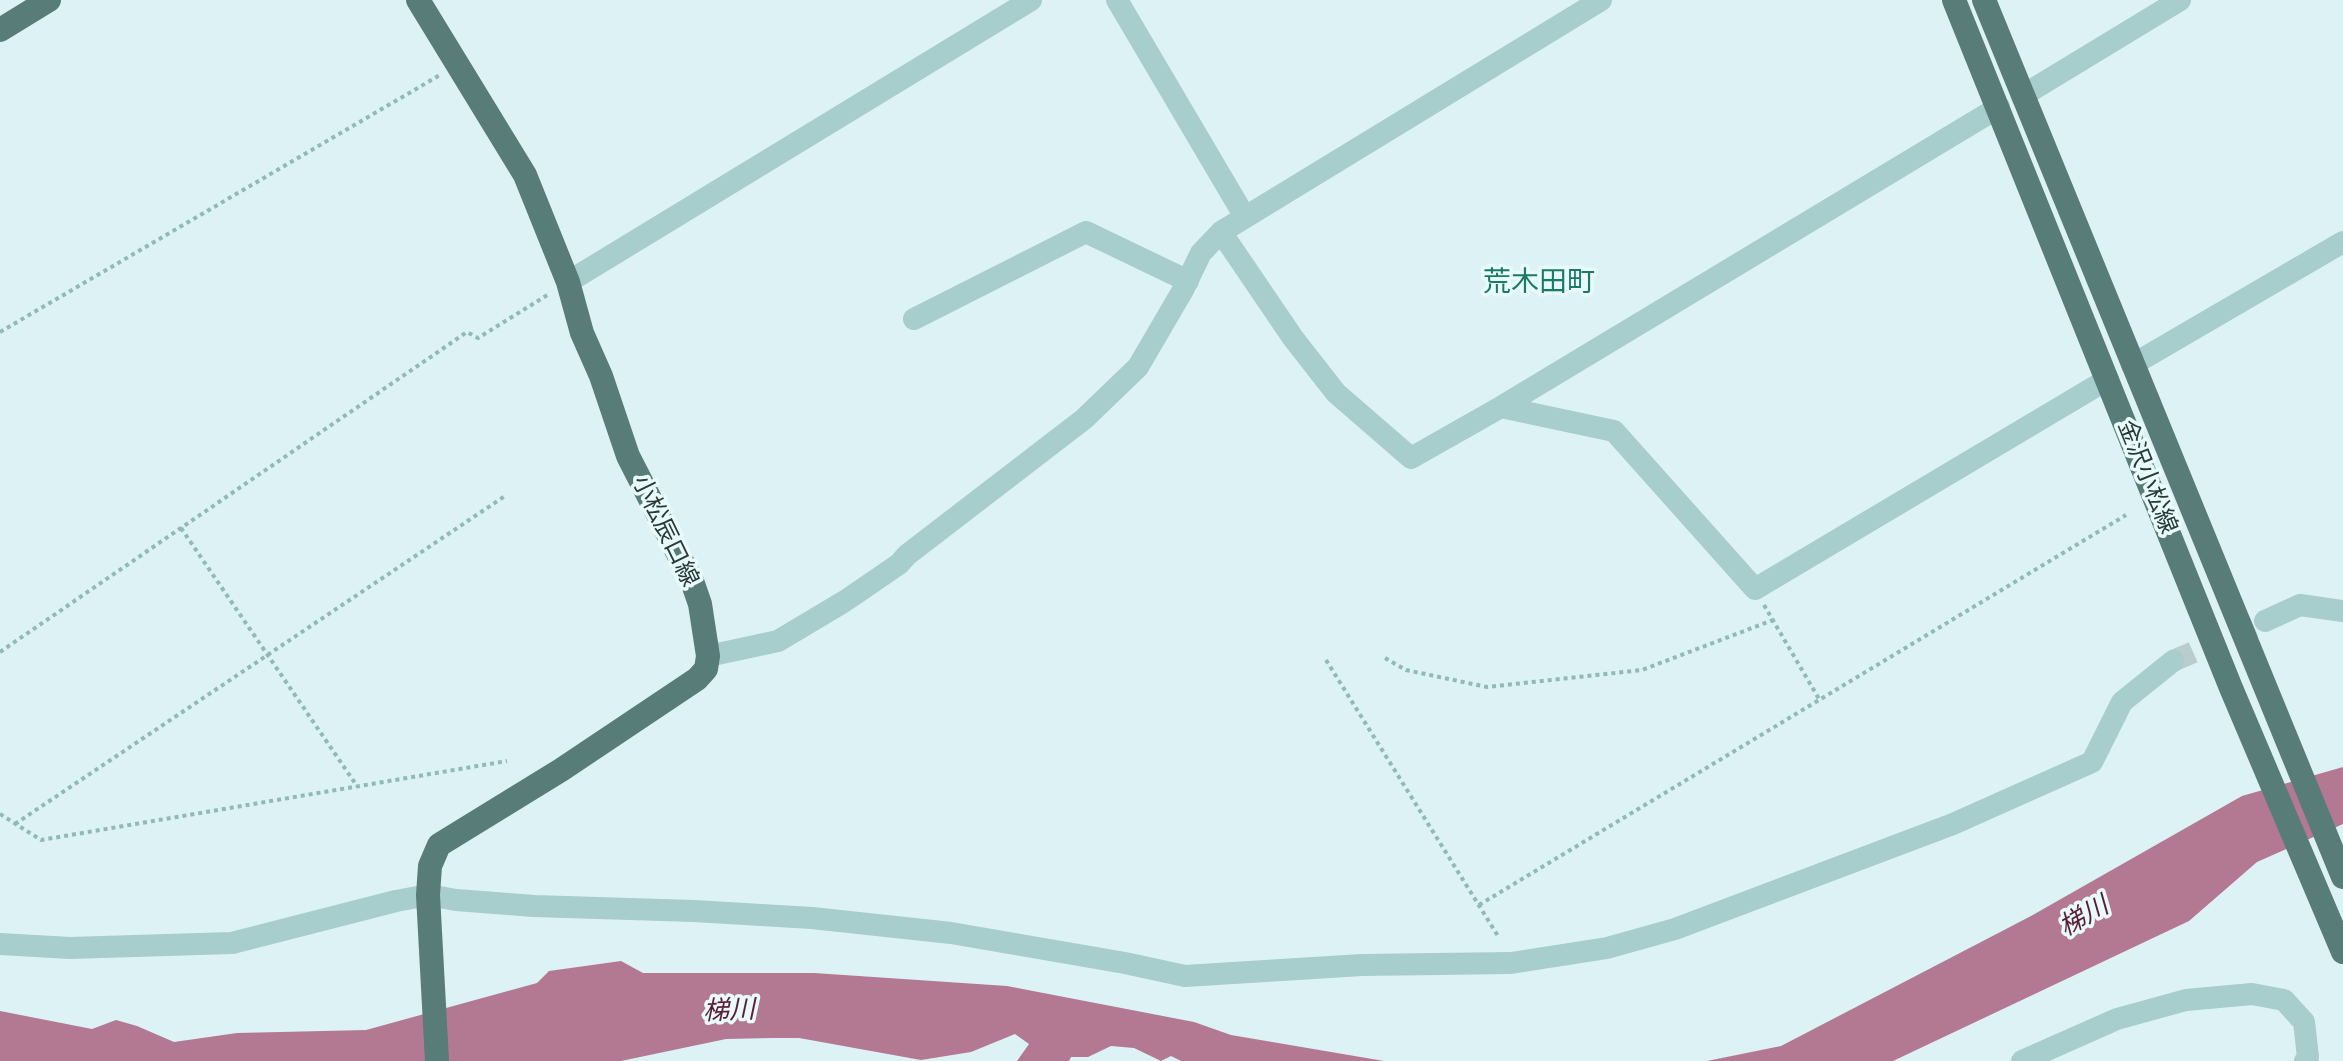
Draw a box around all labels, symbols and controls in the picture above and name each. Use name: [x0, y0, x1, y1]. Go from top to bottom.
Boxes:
district label: 荒木田町: [1483, 266, 1595, 300]
street label: 金沢小松線: [2111, 416, 2183, 538]
street label: 小松辰口線: [626, 471, 704, 591]
water label: 梯川: [2054, 890, 2114, 944]
water label: 梯川: [702, 995, 756, 1027]

